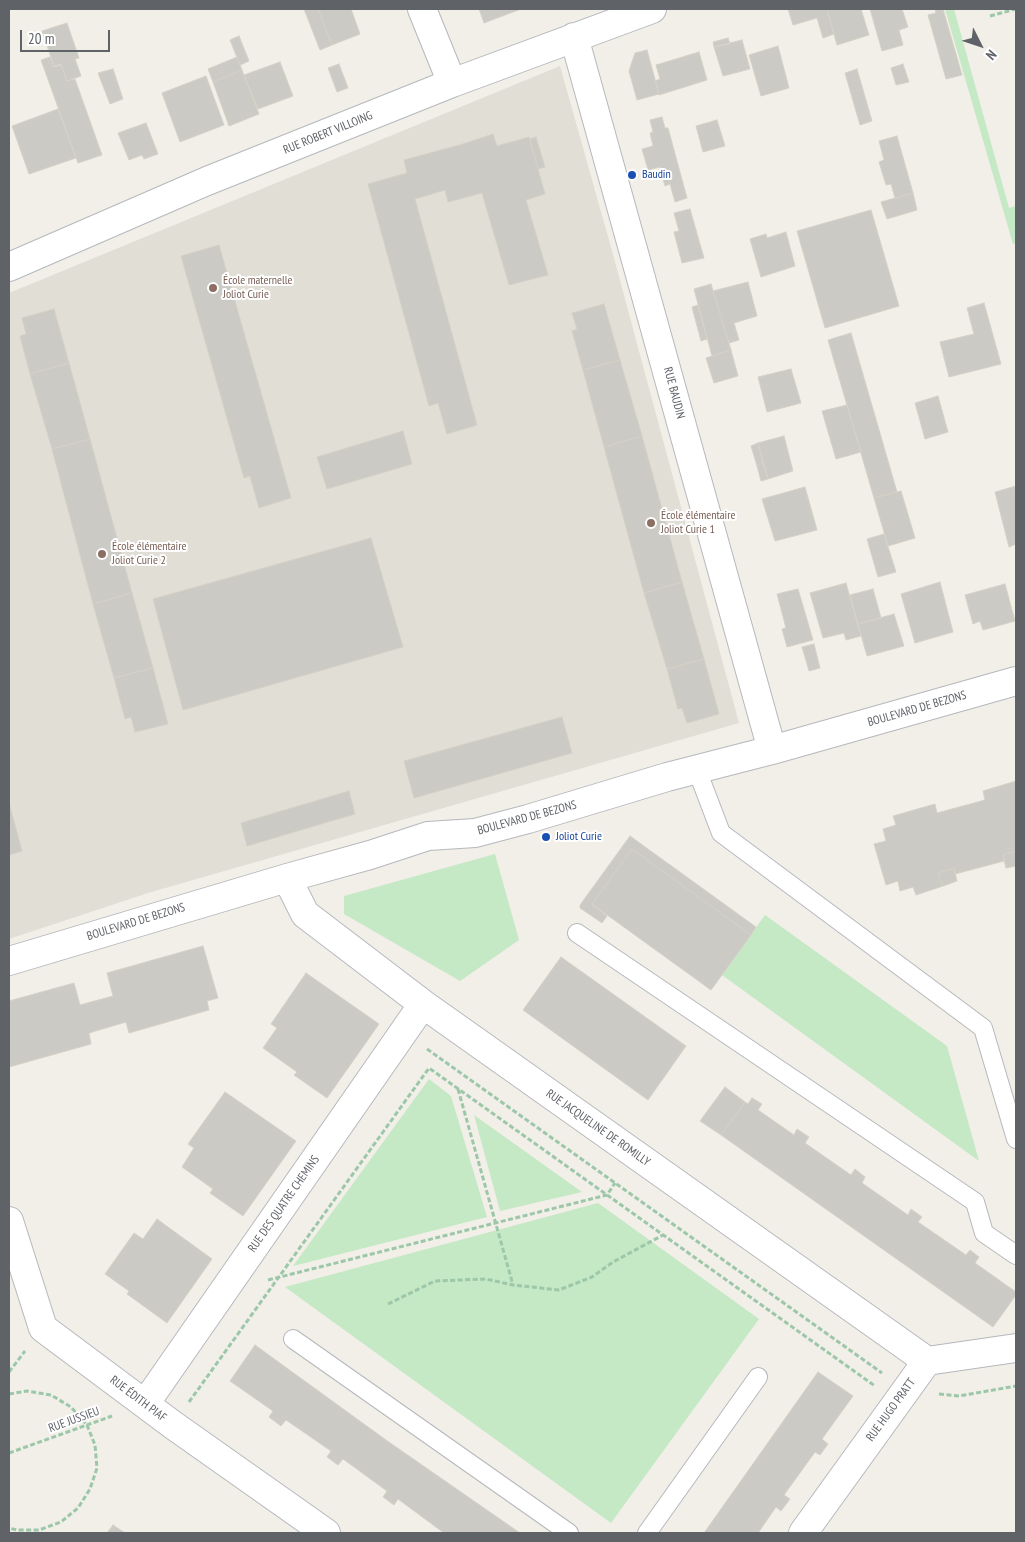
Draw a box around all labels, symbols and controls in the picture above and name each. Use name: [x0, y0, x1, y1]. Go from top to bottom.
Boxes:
scale bar: [22, 20, 112, 52]
north arrow: [955, 20, 1005, 70]
text: 20 m: [28, 29, 54, 48]
text: N: [982, 46, 1001, 64]
street label: RUE ROBERT VILLOING: [281, 109, 375, 157]
place label: Baudin: [642, 168, 671, 182]
marker: Baudin: [626, 169, 638, 181]
place label: École maternelle Joliot Curie: [223, 274, 293, 302]
marker: École maternelle Joliot Curie: [207, 282, 219, 294]
street label: RUE BAUDIN: [660, 366, 688, 420]
place label: École élémentaire Joliot Curie 1: [661, 509, 735, 537]
marker: École élémentaire Joliot Curie 1: [645, 517, 657, 529]
place label: École élémentaire Joliot Curie 2: [112, 540, 186, 568]
marker: École élémentaire Joliot Curie 2: [96, 548, 108, 560]
street label: BOULEVARD DE BEZONS: [866, 688, 968, 730]
street label: BOULEVARD DE BEZONS: [476, 798, 578, 838]
place label: Joliot Curie: [556, 830, 602, 844]
marker: Joliot Curie: [540, 831, 552, 843]
street label: BOULEVARD DE BEZONS: [85, 900, 187, 944]
street label: RUE JACQUELINE DE ROMILLY: [543, 1087, 653, 1169]
street label: RUE DES QUATRE CHEMINS: [245, 1153, 323, 1255]
street label: RUE ÉDITH PIAF: [107, 1373, 169, 1425]
street label: RUE HUGO PRATT: [863, 1376, 919, 1444]
street label: RUE JUSSIEU: [46, 1404, 102, 1436]

